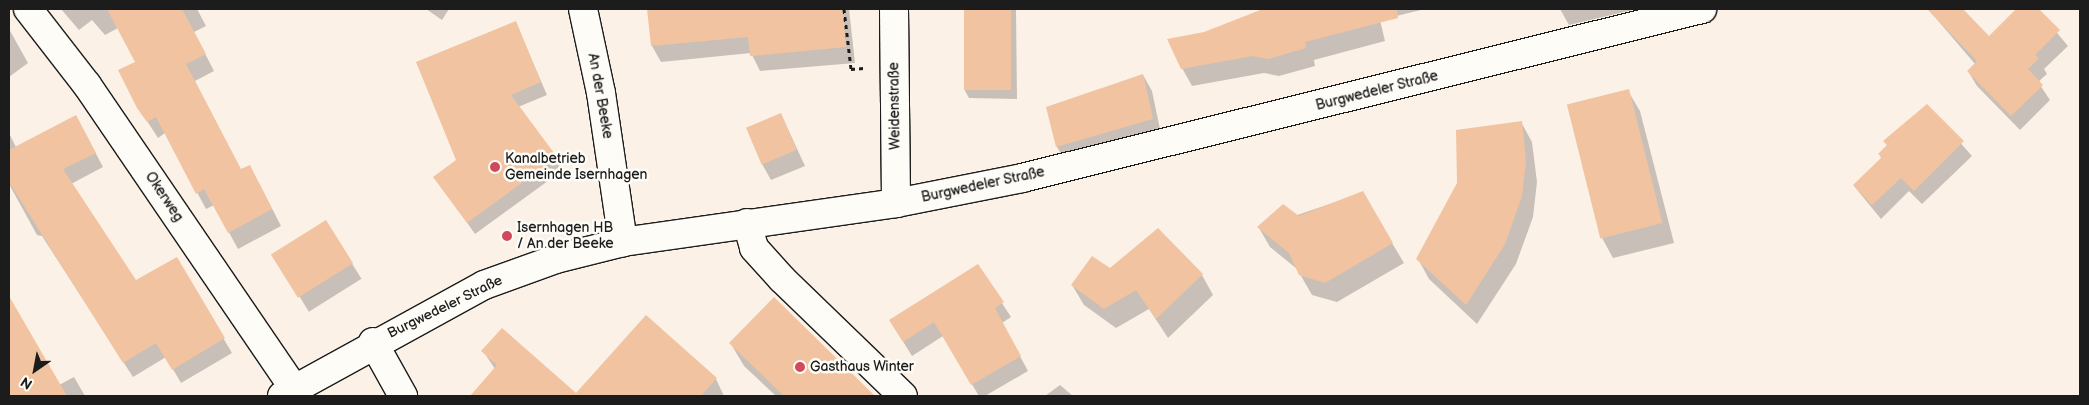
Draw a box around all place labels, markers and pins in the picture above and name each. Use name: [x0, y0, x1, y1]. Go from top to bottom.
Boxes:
place label: Kanalbetrieb Gemeinde Isernhagen: [505, 151, 647, 184]
marker: Kanalbetrieb Gemeinde Isernhagen: [489, 161, 501, 173]
place label: Isernhagen HB / An der Beeke: [517, 220, 614, 252]
marker: Isernhagen HB / An der Beeke: [501, 230, 513, 242]
place label: Gasthaus Winter: [810, 359, 914, 375]
marker: Gasthaus Winter: [794, 361, 806, 373]

